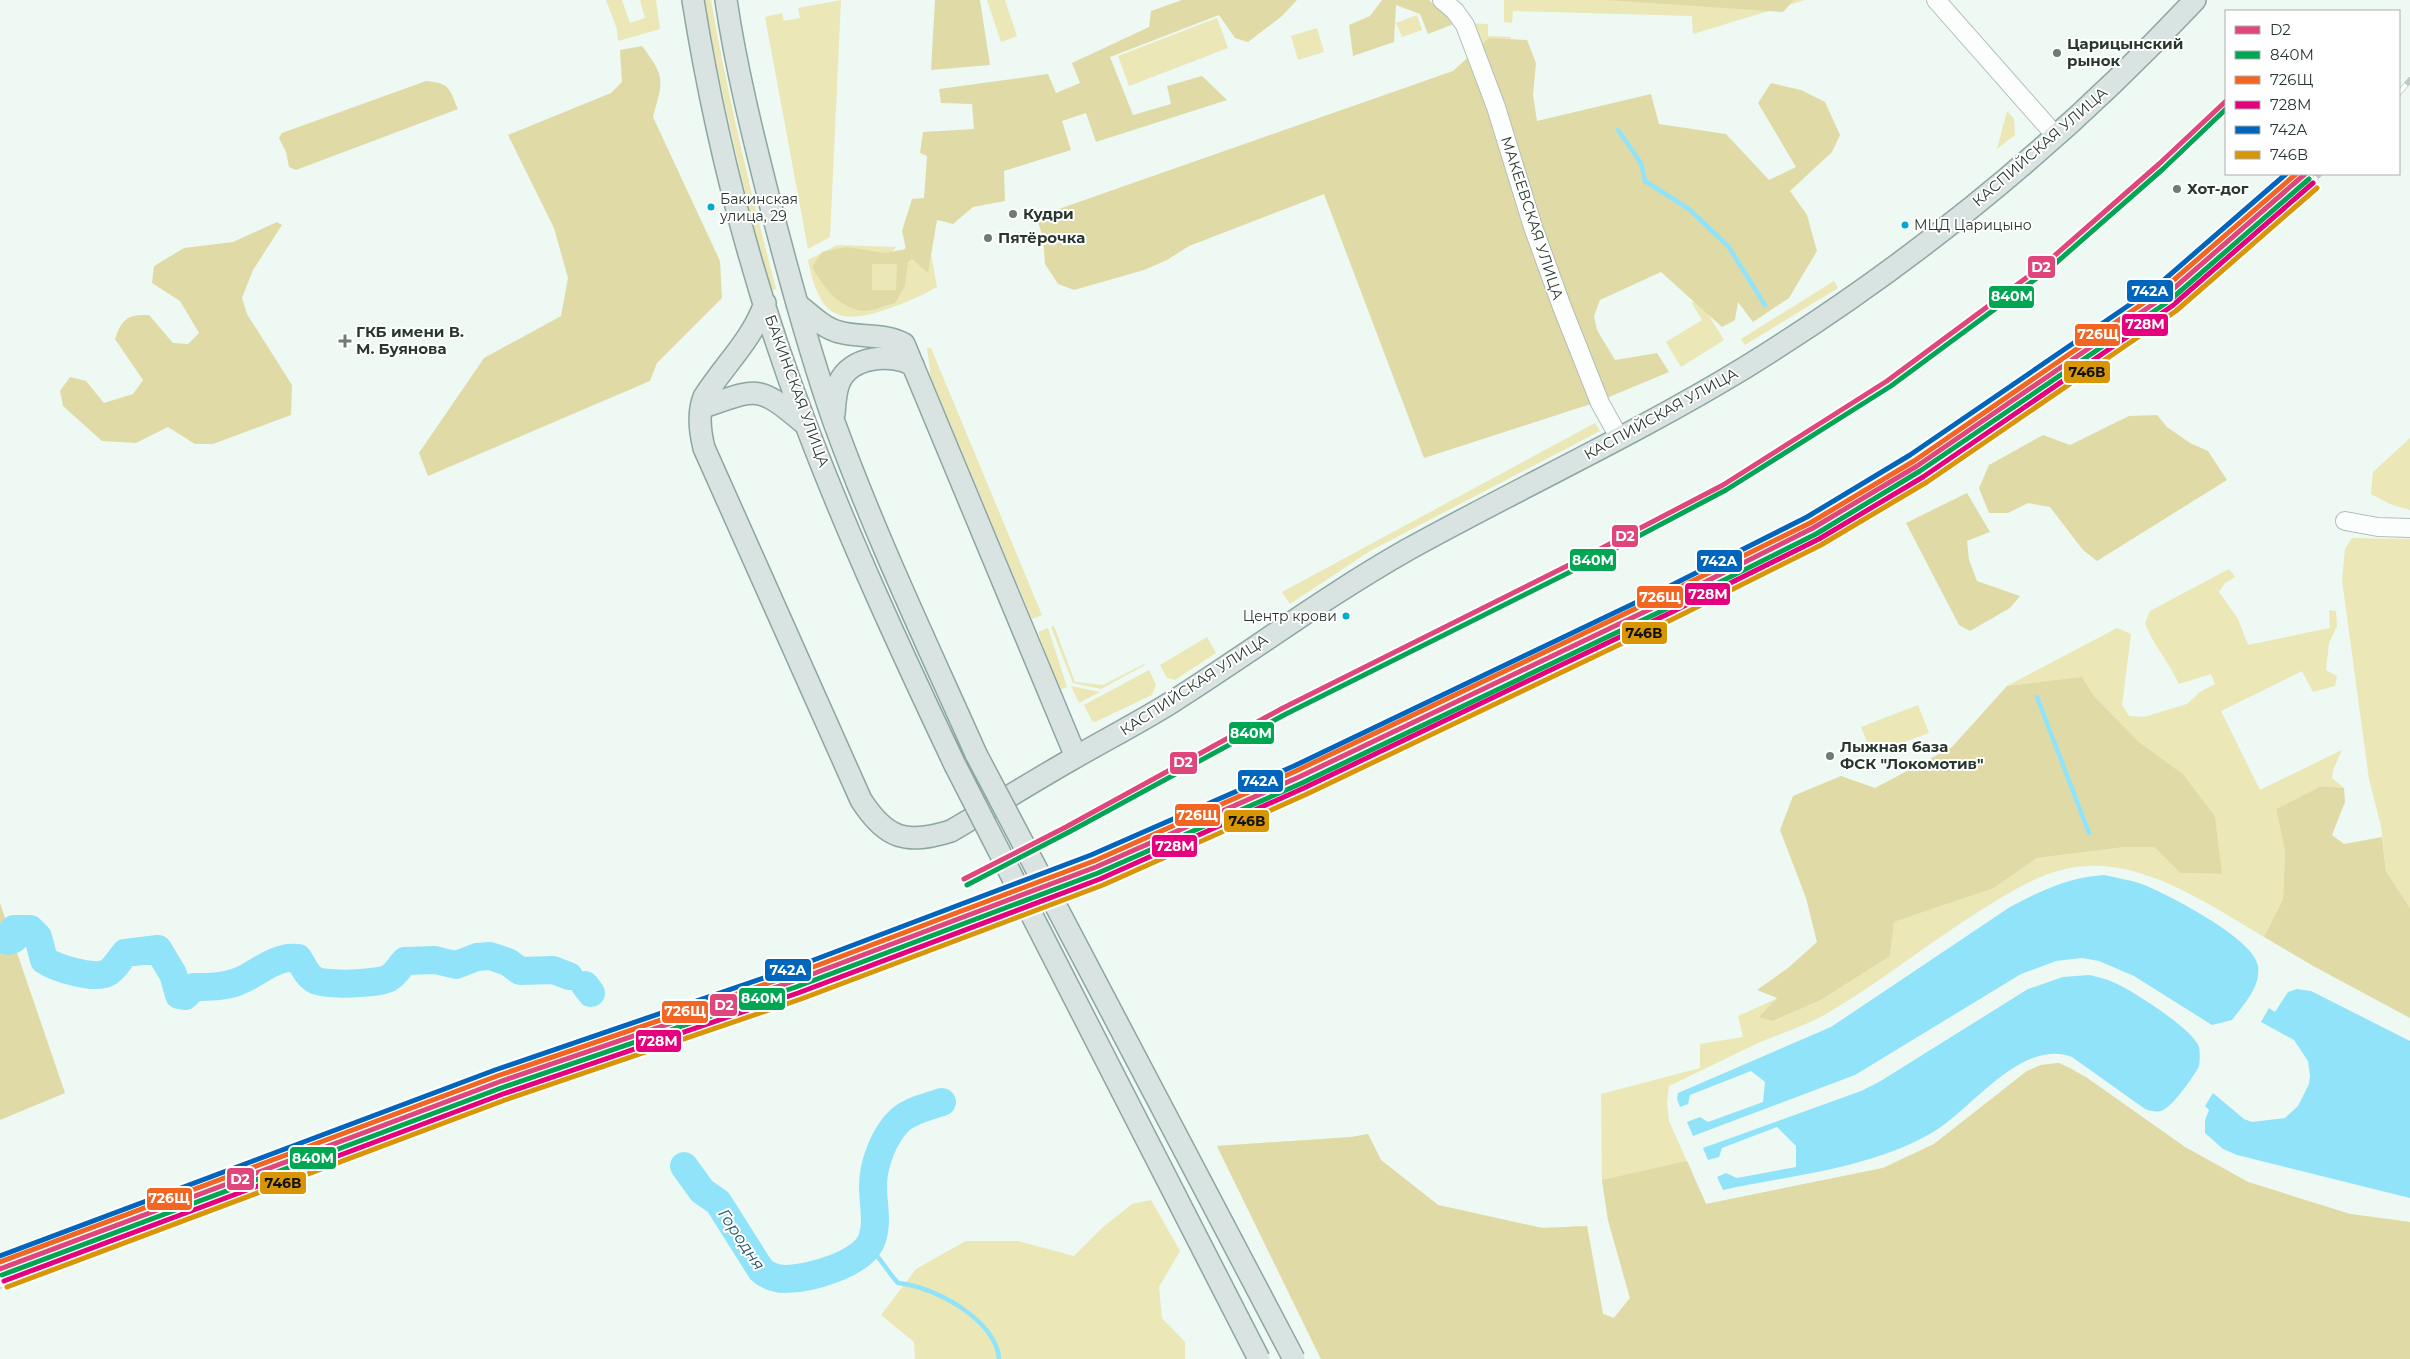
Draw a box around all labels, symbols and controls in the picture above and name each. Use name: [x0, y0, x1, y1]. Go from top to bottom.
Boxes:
legend: [2225, 10, 2400, 175]
text: D2: [2270, 20, 2291, 39]
place label: Царицынский рынок: [2067, 34, 2183, 70]
text: 840М: [2270, 45, 2314, 64]
marker: Царицынский рынок: [2051, 47, 2063, 59]
text: 726Щ: [2270, 70, 2313, 89]
street label: КАСПИЙСКАЯ УЛИЦА: [1968, 83, 2111, 210]
text: 728М: [2270, 95, 2311, 114]
text: 742А: [2270, 120, 2307, 139]
street label: МАКЕЕВСКАЯ УЛИЦА: [1497, 134, 1568, 302]
text: 746В: [2270, 145, 2308, 164]
place label: Хот-дог: [2187, 179, 2249, 198]
marker: Хот-дог: [2171, 183, 2183, 195]
place label: Бакинская улица, 29: [719, 190, 798, 225]
marker: Бакинская улица, 29: [706, 202, 716, 212]
place label: Кудри: [1023, 204, 1074, 223]
marker: Кудри: [1007, 208, 1019, 220]
place label: МЦД Царицыно: [1914, 216, 2032, 234]
marker: МЦД Царицыно: [1900, 220, 1910, 230]
place label: Пятёрочка: [998, 228, 1085, 247]
marker: Пятёрочка: [982, 232, 994, 244]
line badge: D2: [2027, 255, 2056, 279]
text: D2: [2031, 258, 2051, 276]
line badge: 742А: [2126, 279, 2174, 303]
text: 742А: [2132, 282, 2169, 300]
line badge: 840М: [1988, 285, 2035, 309]
text: 840М: [1991, 287, 2033, 305]
street label: БАКИНСКАЯ УЛИЦА: [761, 312, 834, 470]
line badge: 728М: [2121, 313, 2169, 337]
text: 728М: [2125, 315, 2165, 333]
place label: ГКБ имени В. М. Буянова: [356, 322, 464, 358]
line badge: 726Щ: [2074, 323, 2121, 347]
text: 726Щ: [2077, 325, 2119, 343]
marker: ГКБ имени В. М. Буянова: [338, 334, 352, 348]
line badge: 746В: [2063, 360, 2111, 384]
street label: КАСПИЙСКАЯ УЛИЦА: [1581, 363, 1741, 464]
text: 746В: [2069, 363, 2105, 381]
line badge: D2: [1611, 524, 1639, 548]
text: D2: [1615, 527, 1635, 545]
line badge: 840М: [1569, 548, 1617, 572]
line badge: 742А: [1696, 549, 1743, 573]
text: 840М: [1572, 551, 1614, 569]
text: 742А: [1701, 552, 1738, 570]
line badge: 728М: [1684, 582, 1731, 606]
line badge: 726Щ: [1636, 585, 1684, 609]
text: 728М: [1688, 585, 1728, 603]
text: 726Щ: [1639, 588, 1681, 606]
place label: Центр крови: [1243, 607, 1337, 625]
marker: Центр крови: [1341, 611, 1351, 621]
line badge: 746В: [1621, 621, 1668, 645]
text: 746В: [1626, 624, 1662, 642]
street label: КАСПИЙСКАЯ УЛИЦА: [1116, 630, 1271, 740]
line badge: 840М: [1228, 721, 1275, 745]
text: 840М: [1230, 724, 1272, 742]
place label: Лыжная база ФСК "Локомотив": [1840, 737, 1984, 773]
marker: Лыжная база ФСК "Локомотив": [1824, 750, 1836, 762]
line badge: D2: [1169, 751, 1198, 775]
text: D2: [1173, 753, 1193, 771]
line badge: 742А: [1237, 769, 1284, 793]
text: 742А: [1242, 772, 1279, 790]
line badge: 726Щ: [1174, 803, 1221, 827]
text: 726Щ: [1176, 806, 1218, 824]
line badge: 746В: [1223, 809, 1270, 833]
text: 746В: [1229, 812, 1265, 830]
line badge: 728М: [1151, 834, 1198, 858]
text: 728М: [1155, 837, 1195, 855]
line badge: 742А: [764, 958, 812, 982]
text: 742А: [770, 961, 807, 979]
line badge: 840М: [738, 987, 786, 1011]
text: 840М: [741, 989, 783, 1007]
line badge: D2: [709, 993, 738, 1017]
text: D2: [714, 996, 734, 1014]
line badge: 726Щ: [661, 1000, 709, 1024]
text: 726Щ: [664, 1002, 706, 1020]
line badge: 728М: [635, 1029, 682, 1053]
text: 728М: [638, 1032, 678, 1050]
line badge: 840М: [289, 1146, 337, 1170]
text: 840М: [292, 1149, 334, 1167]
line badge: D2: [226, 1167, 255, 1191]
text: D2: [230, 1170, 250, 1188]
line badge: 746В: [259, 1171, 307, 1195]
text: 746В: [265, 1174, 301, 1192]
line badge: 726Щ: [146, 1187, 193, 1211]
text: 726Щ: [148, 1189, 190, 1207]
water label: Городня: [714, 1205, 769, 1274]

